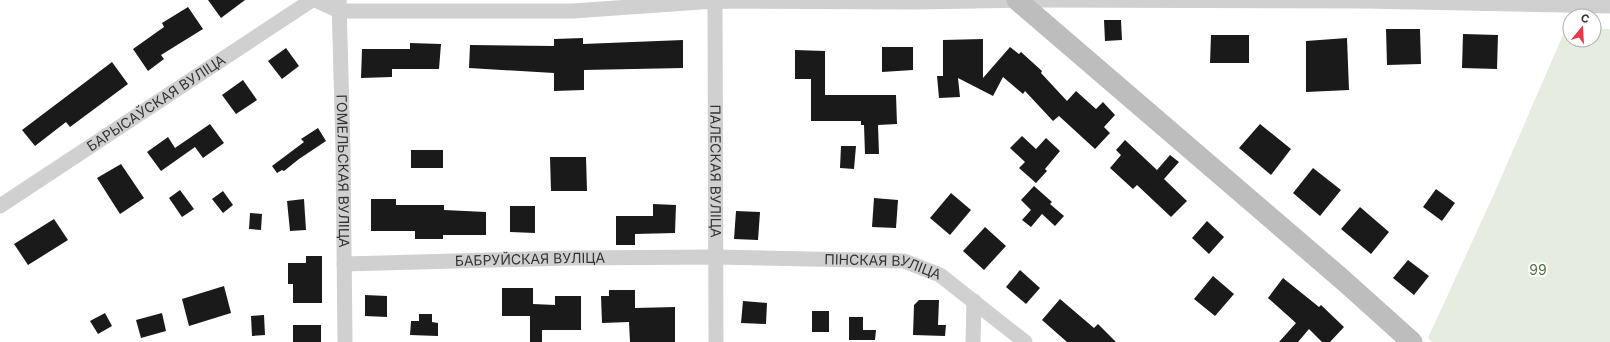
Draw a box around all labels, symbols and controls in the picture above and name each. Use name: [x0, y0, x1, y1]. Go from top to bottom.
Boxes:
north arrow: [1562, 8, 1602, 48]
text: С: [1579, 11, 1591, 26]
street label: БАРЫСАЎСКАЯ ВУЛІЦА: [83, 50, 229, 154]
street label: ГОМЕЛЬСКАЯ ВУЛІЦА: [334, 94, 353, 248]
street label: ПАЛЕСКАЯ ВУЛІЦА: [707, 104, 725, 238]
street label: БАБРУЙСКАЯ ВУЛІЦА: [455, 249, 605, 269]
street label: ПІНСКАЯ ВУЛІЦА: [824, 250, 944, 283]
park label: 99: [1529, 261, 1547, 278]

